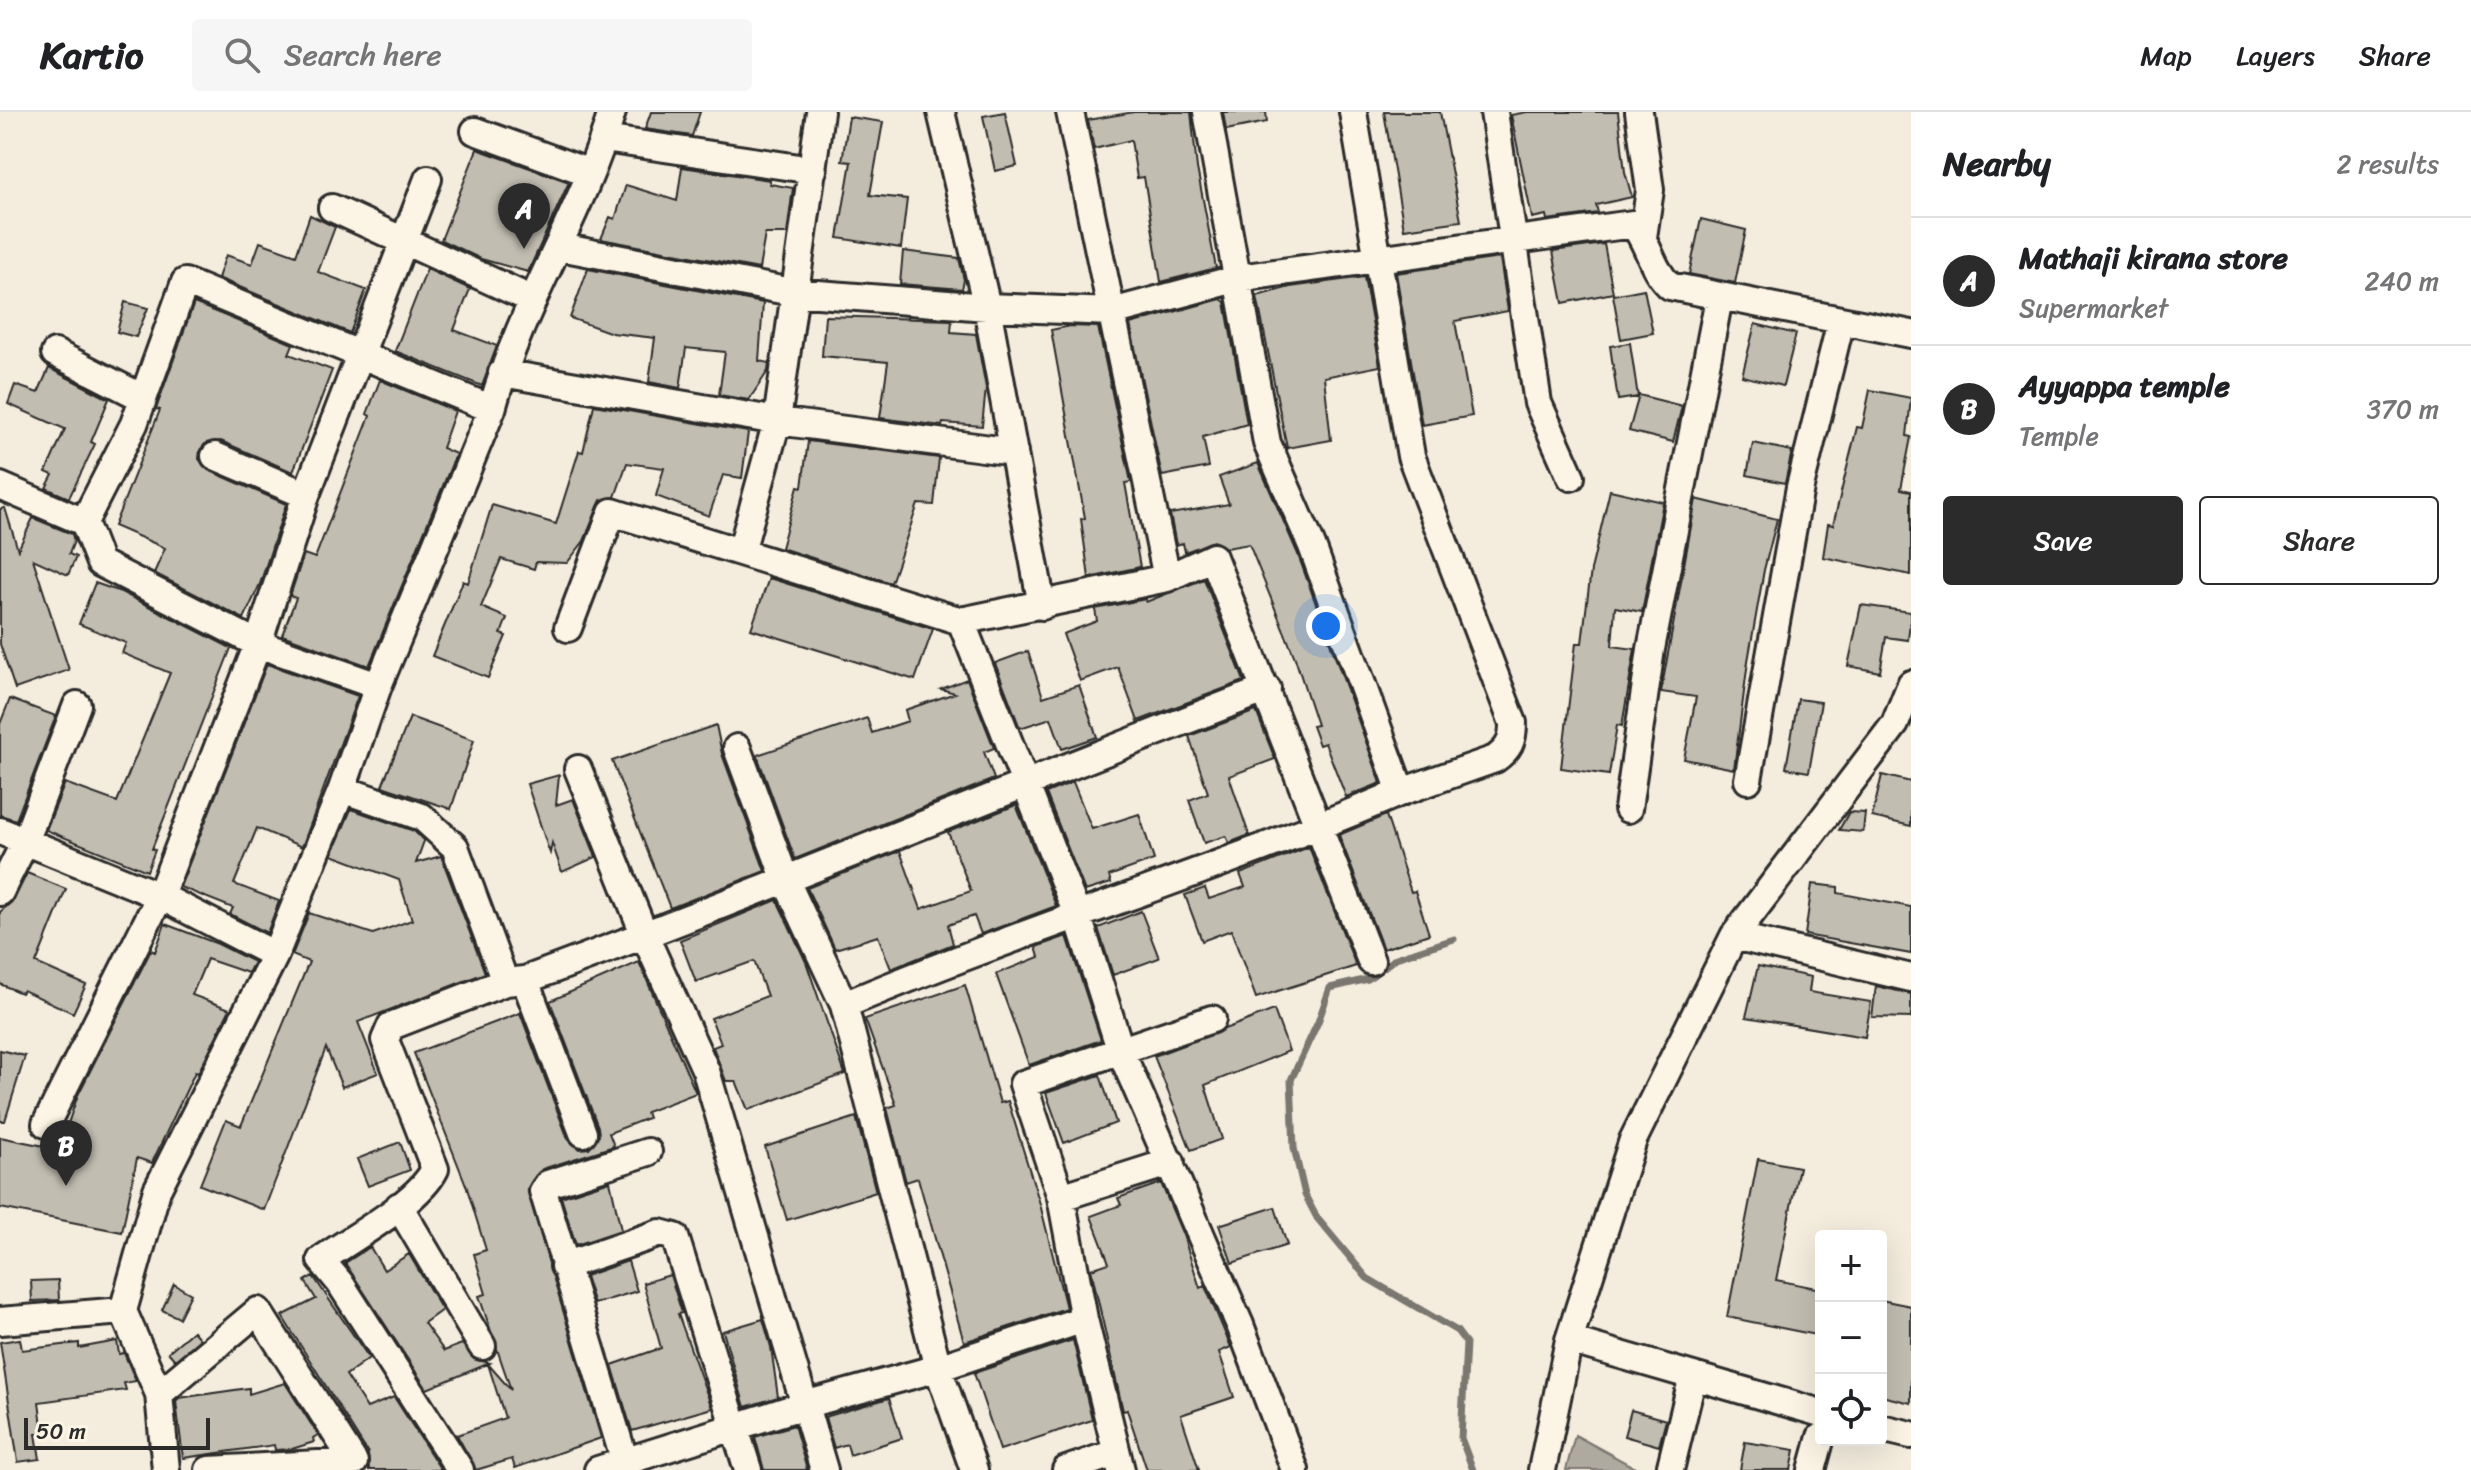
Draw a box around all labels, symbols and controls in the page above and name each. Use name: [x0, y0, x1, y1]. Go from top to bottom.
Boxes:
search box: [192, 19, 752, 91]
text: Kartio: [40, 22, 144, 89]
text: Search here: [284, 28, 442, 82]
text: Map: [2140, 31, 2192, 80]
text: Layers: [2236, 31, 2315, 80]
text: Share: [2359, 31, 2431, 80]
icon: search: [220, 33, 264, 77]
text: Nearby: [1943, 134, 2051, 194]
text: 2 results: [2337, 141, 2439, 187]
pin: A: [498, 183, 550, 249]
text: Mathaji kirana store: [2019, 231, 2288, 285]
text: A: [1960, 258, 1978, 304]
text: 240 m: [2365, 258, 2439, 304]
text: Supermarket: [2019, 285, 2168, 331]
text: Ayyappa temple: [2019, 359, 2230, 413]
text: B: [1961, 386, 1977, 432]
text: 370 m: [2367, 386, 2439, 432]
text: Temple: [2019, 413, 2099, 459]
button: Save: [1943, 496, 2183, 585]
button: Share: [2199, 496, 2439, 585]
your location: [1306, 606, 1346, 646]
pin: B: [40, 1120, 92, 1186]
map controls: [1815, 1230, 1887, 1446]
button: +: [1815, 1230, 1887, 1302]
button: −: [1815, 1302, 1887, 1374]
button: locate: [1815, 1374, 1887, 1446]
text: 50 m: [36, 1412, 86, 1451]
scale bar: [24, 1414, 210, 1450]

